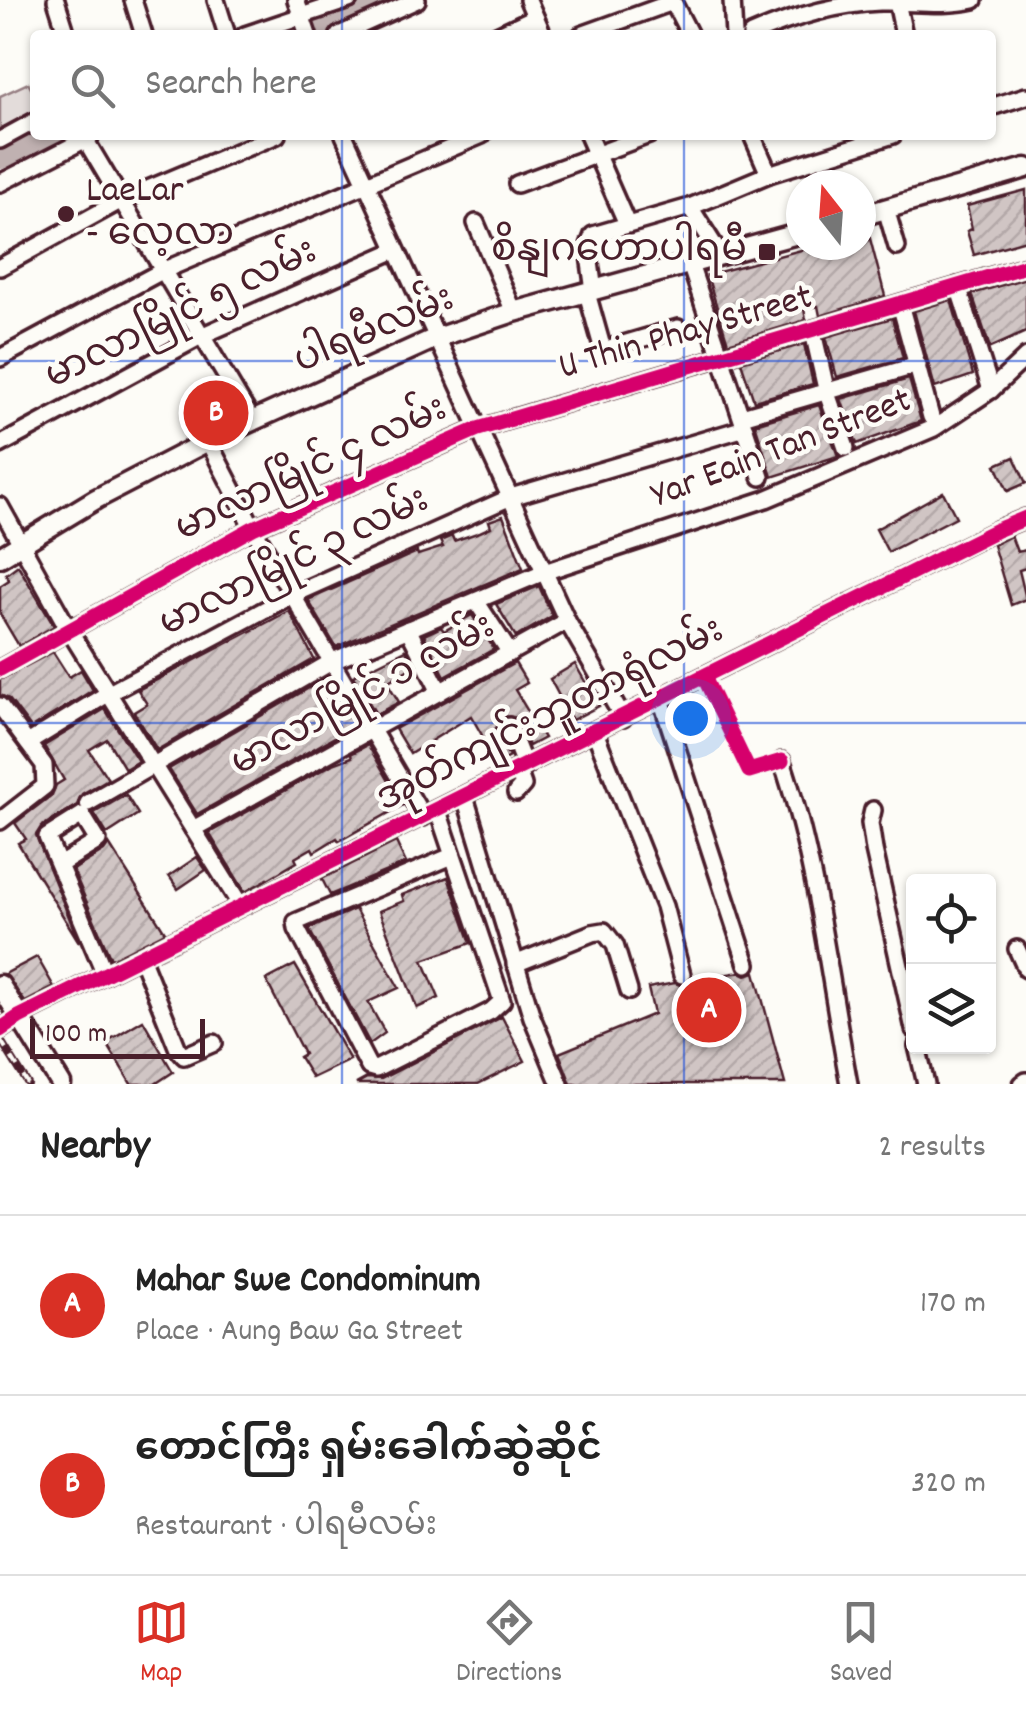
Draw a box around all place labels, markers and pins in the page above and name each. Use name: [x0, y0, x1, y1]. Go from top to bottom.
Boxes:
place label: LaeLar - လေ့လာ: [86, 165, 234, 264]
marker: LaeLar - လေ့လာ: [55, 203, 77, 225]
place label: စိနျဂဟောပါရမီ: [491, 221, 747, 280]
marker: စိနျဂဟောပါရမီ: [756, 241, 778, 263]
pin: B: [184, 376, 248, 450]
pin: A: [676, 972, 742, 1048]

